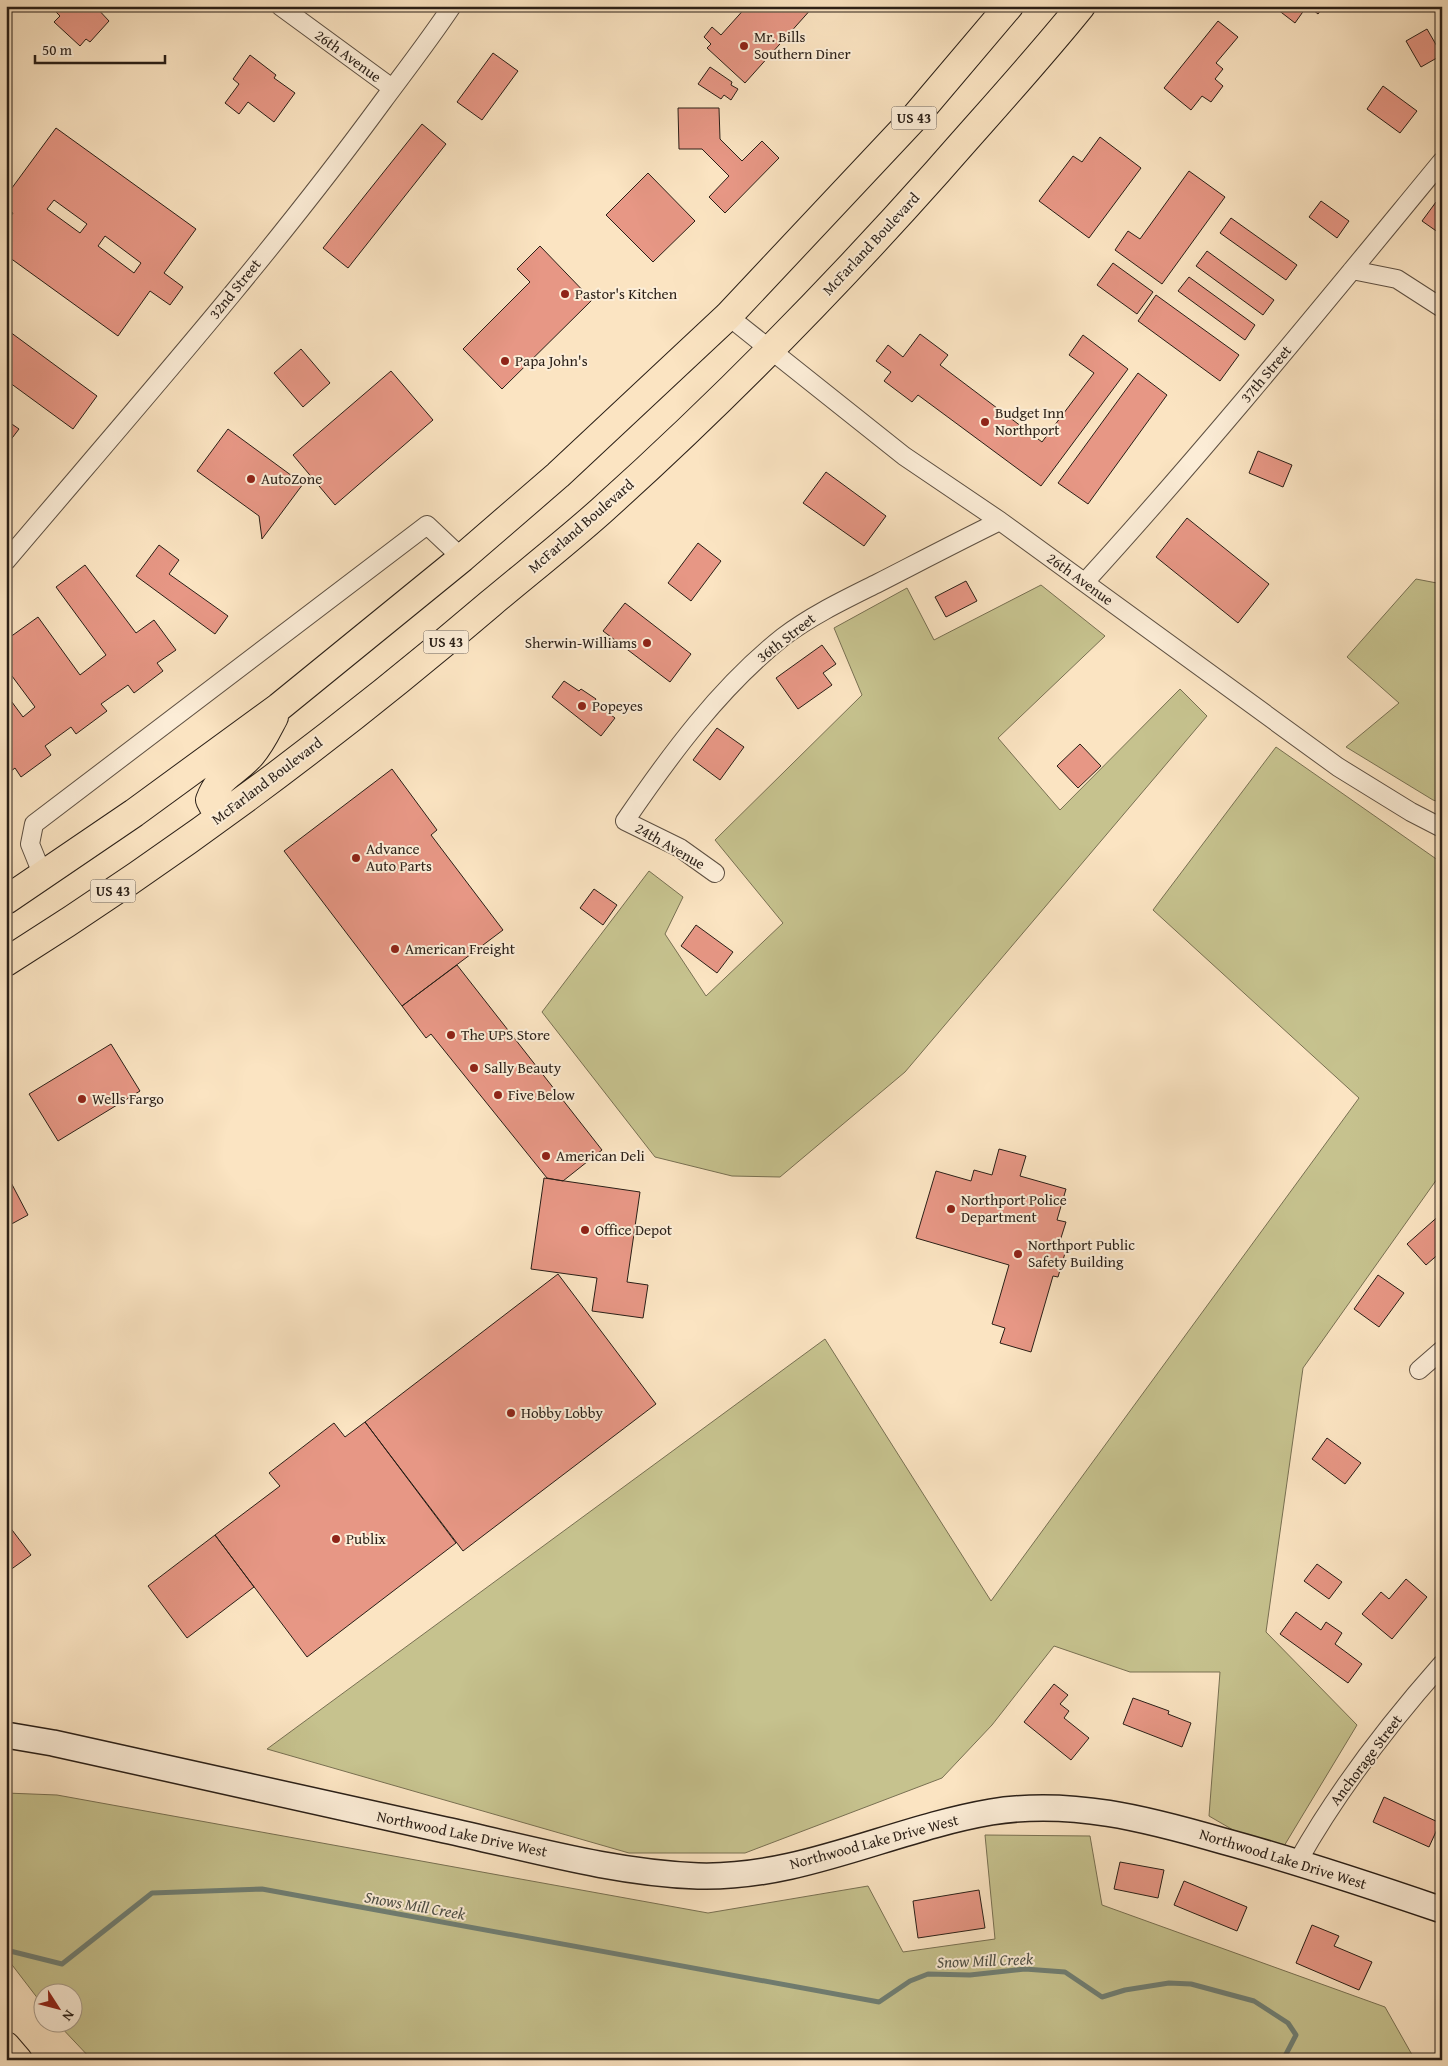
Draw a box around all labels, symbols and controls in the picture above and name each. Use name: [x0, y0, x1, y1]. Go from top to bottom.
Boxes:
street label: 26th Avenue: [311, 24, 386, 87]
place label: Mr. Bills Southern Diner: [754, 26, 851, 64]
scale bar: [35, 32, 165, 64]
text: 50 m: [42, 39, 73, 60]
marker: Mr. Bills Southern Diner: [738, 40, 750, 52]
road number: US 43: [892, 106, 936, 130]
street label: McFarland Boulevard: [817, 188, 924, 300]
street label: 32nd Street: [204, 254, 266, 323]
place label: Pastor's Kitchen: [575, 283, 678, 304]
marker: Pastor's Kitchen: [559, 288, 571, 300]
street label: 37th Street: [1235, 340, 1296, 407]
place label: Papa John's: [515, 350, 588, 371]
marker: Papa John's: [499, 355, 511, 367]
place label: Budget Inn Northport: [995, 402, 1065, 440]
marker: Budget Inn Northport: [979, 416, 991, 428]
place label: AutoZone: [261, 468, 322, 489]
marker: AutoZone: [245, 473, 257, 485]
street label: McFarland Boulevard: [523, 474, 638, 577]
street label: 26th Avenue: [1043, 547, 1118, 610]
street label: 36th Street: [752, 608, 820, 667]
road number: US 43: [424, 630, 468, 654]
place label: Sherwin-Williams: [525, 632, 637, 653]
marker: Sherwin-Williams: [641, 637, 653, 649]
place label: Popeyes: [592, 695, 643, 716]
marker: Popeyes: [576, 700, 588, 712]
street label: McFarland Boulevard: [207, 732, 326, 829]
street label: 24th Avenue: [631, 817, 709, 874]
place label: Advance Auto Parts: [366, 838, 432, 876]
marker: Advance Auto Parts: [350, 852, 362, 864]
road number: US 43: [90, 879, 136, 902]
place label: American Freight: [405, 938, 516, 959]
marker: American Freight: [389, 943, 401, 955]
place label: The UPS Store: [461, 1024, 550, 1045]
marker: The UPS Store: [445, 1029, 457, 1041]
place label: Sally Beauty: [484, 1057, 562, 1078]
marker: Sally Beauty: [468, 1062, 480, 1074]
place label: Five Below: [508, 1084, 575, 1105]
place label: Wells Fargo: [92, 1088, 164, 1109]
marker: Five Below: [492, 1089, 504, 1101]
marker: Wells Fargo: [76, 1093, 88, 1105]
place label: American Deli: [556, 1145, 645, 1166]
marker: American Deli: [540, 1150, 552, 1162]
place label: Northport Police Department: [961, 1189, 1067, 1227]
marker: Northport Police Department: [945, 1203, 957, 1215]
place label: Office Depot: [595, 1219, 673, 1240]
marker: Office Depot: [579, 1224, 591, 1236]
place label: Northport Public Safety Building: [1028, 1234, 1135, 1272]
marker: Northport Public Safety Building: [1012, 1248, 1024, 1260]
place label: Hobby Lobby: [521, 1402, 603, 1423]
marker: Hobby Lobby: [505, 1407, 517, 1419]
place label: Publix: [346, 1528, 386, 1549]
marker: Publix: [330, 1533, 342, 1545]
street label: Anchorage Street: [1324, 1709, 1407, 1810]
street label: Northwood Lake Drive West: [375, 1805, 550, 1862]
street label: Northwood Lake Drive West: [787, 1809, 961, 1874]
street label: Northwood Lake Drive West: [1197, 1823, 1370, 1894]
water label: Snows Mill Creek: [363, 1884, 468, 1926]
water label: Snow Mill Creek: [936, 1946, 1034, 1974]
north arrow: [32, 1984, 82, 2034]
text: N: [57, 2006, 79, 2026]

